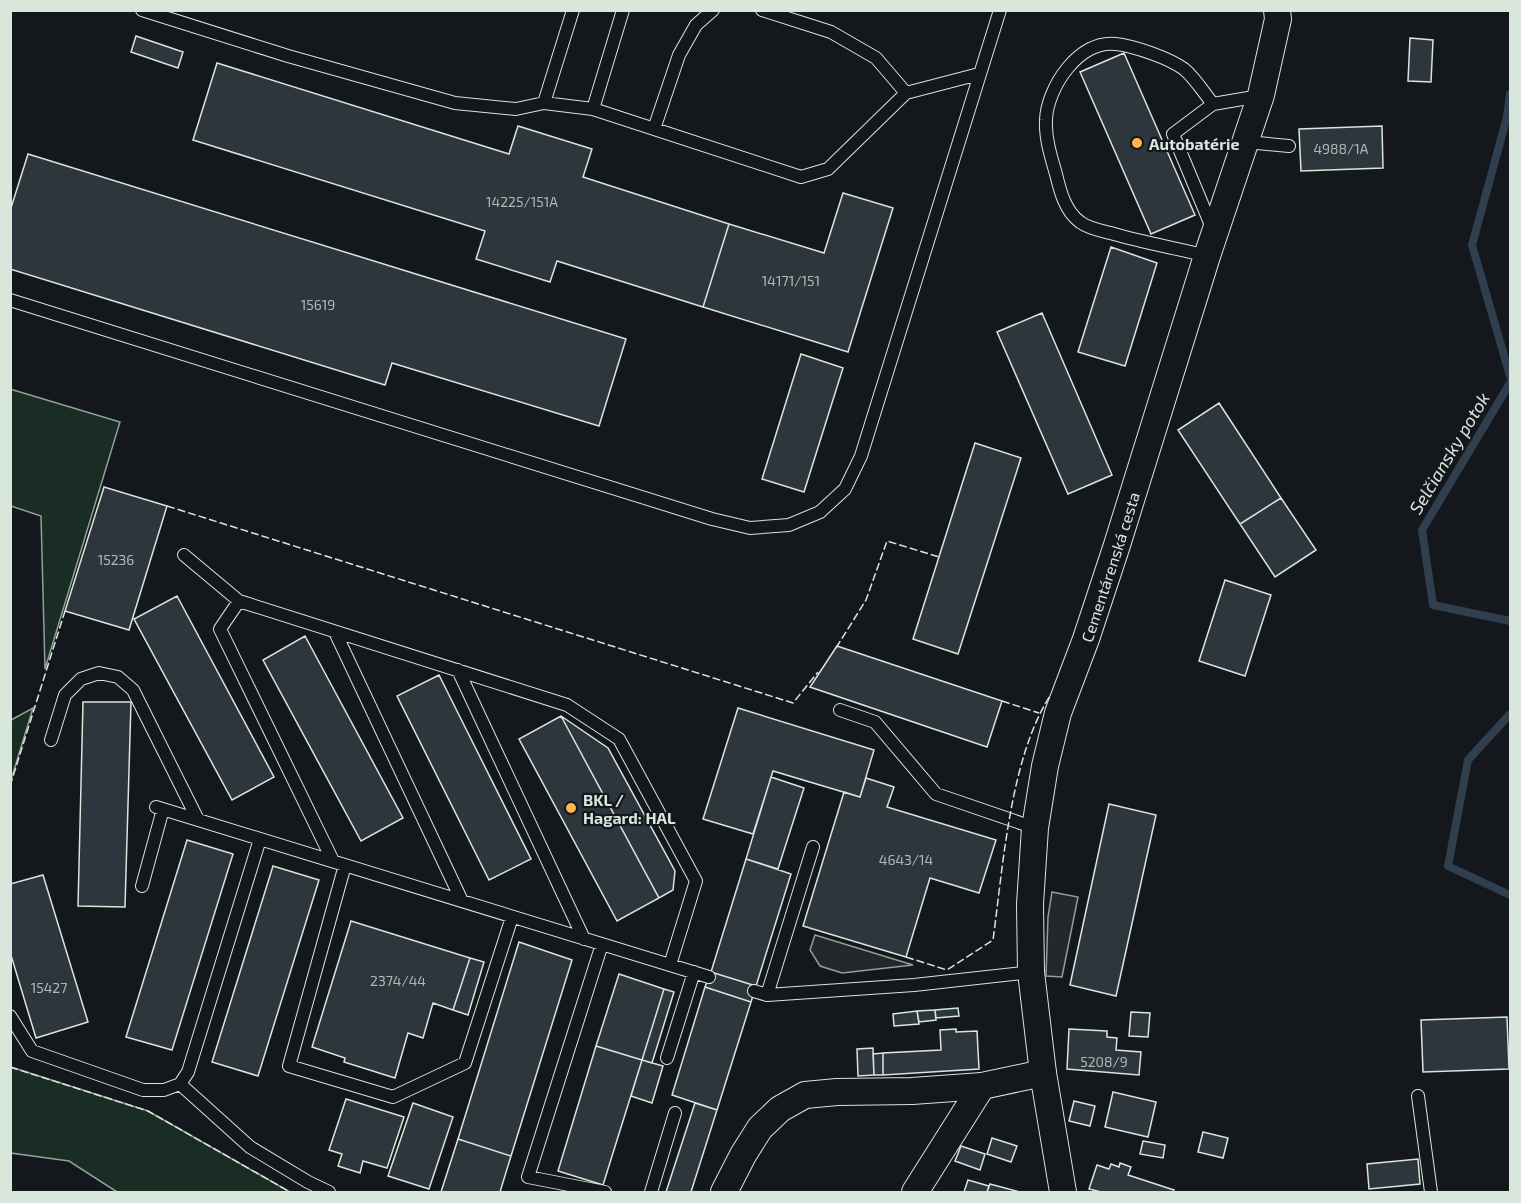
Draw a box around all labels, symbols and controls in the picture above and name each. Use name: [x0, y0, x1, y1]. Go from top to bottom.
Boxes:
place label: Autobatérie: [1149, 134, 1239, 153]
marker: Autobatérie: [1130, 136, 1144, 150]
house number: 4988/1A: [1313, 140, 1369, 157]
house number: 14225/151A: [486, 193, 558, 210]
house number: 14171/151: [762, 272, 820, 289]
house number: 15619: [301, 296, 335, 313]
water label: Selčiansky potok: [1404, 388, 1494, 518]
street label: Cementárenská cesta: [1076, 489, 1143, 644]
house number: 15236: [98, 551, 134, 568]
place label: BKL / Hagard: HAL: [583, 790, 676, 827]
marker: BKL / Hagard: HAL: [564, 801, 578, 815]
house number: 4643/14: [879, 851, 933, 868]
house number: 2374/44: [370, 972, 426, 989]
house number: 15427: [31, 979, 67, 996]
house number: 5208/9: [1080, 1053, 1128, 1070]

